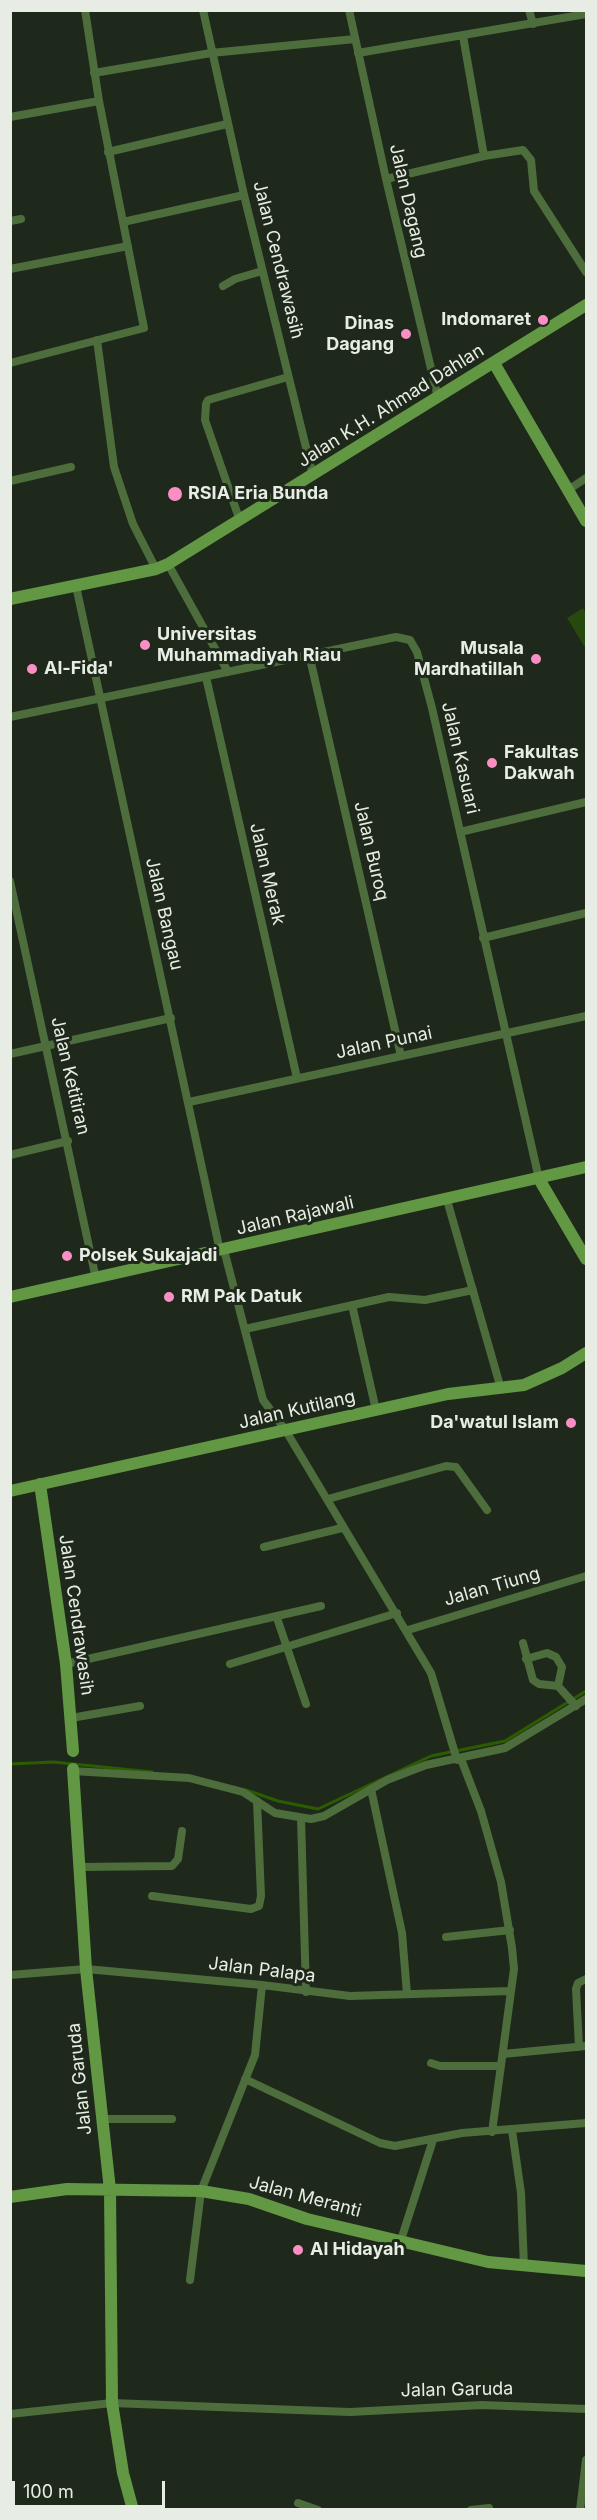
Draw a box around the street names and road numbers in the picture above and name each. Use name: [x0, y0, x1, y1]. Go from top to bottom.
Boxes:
street label: Jalan Dagang: [384, 142, 432, 260]
street label: Jalan Cendrawasih: [248, 179, 308, 341]
street label: Jalan K.H. Ahmad Dahlan: [294, 340, 488, 472]
street label: Jalan Kasuari: [437, 700, 483, 816]
street label: Jalan Buroq: [349, 799, 393, 903]
street label: Jalan Merak: [245, 821, 289, 927]
street label: Jalan Bangau: [141, 856, 187, 972]
street label: Jalan Ketitiran: [46, 1015, 94, 1137]
street label: Jalan Punai: [334, 1022, 434, 1064]
street label: Jalan Rajawali: [234, 1192, 356, 1240]
street label: Jalan Kutilang: [237, 1386, 357, 1434]
street label: Jalan Cendrawasih: [54, 1533, 98, 1697]
street label: Jalan Tiung: [442, 1563, 542, 1611]
street label: Jalan Palapa: [207, 1953, 317, 1987]
street label: Jalan Garuda: [63, 2022, 97, 2136]
street label: Jalan Meranti: [247, 2172, 363, 2222]
street label: Jalan Garuda: [401, 2378, 513, 2402]

